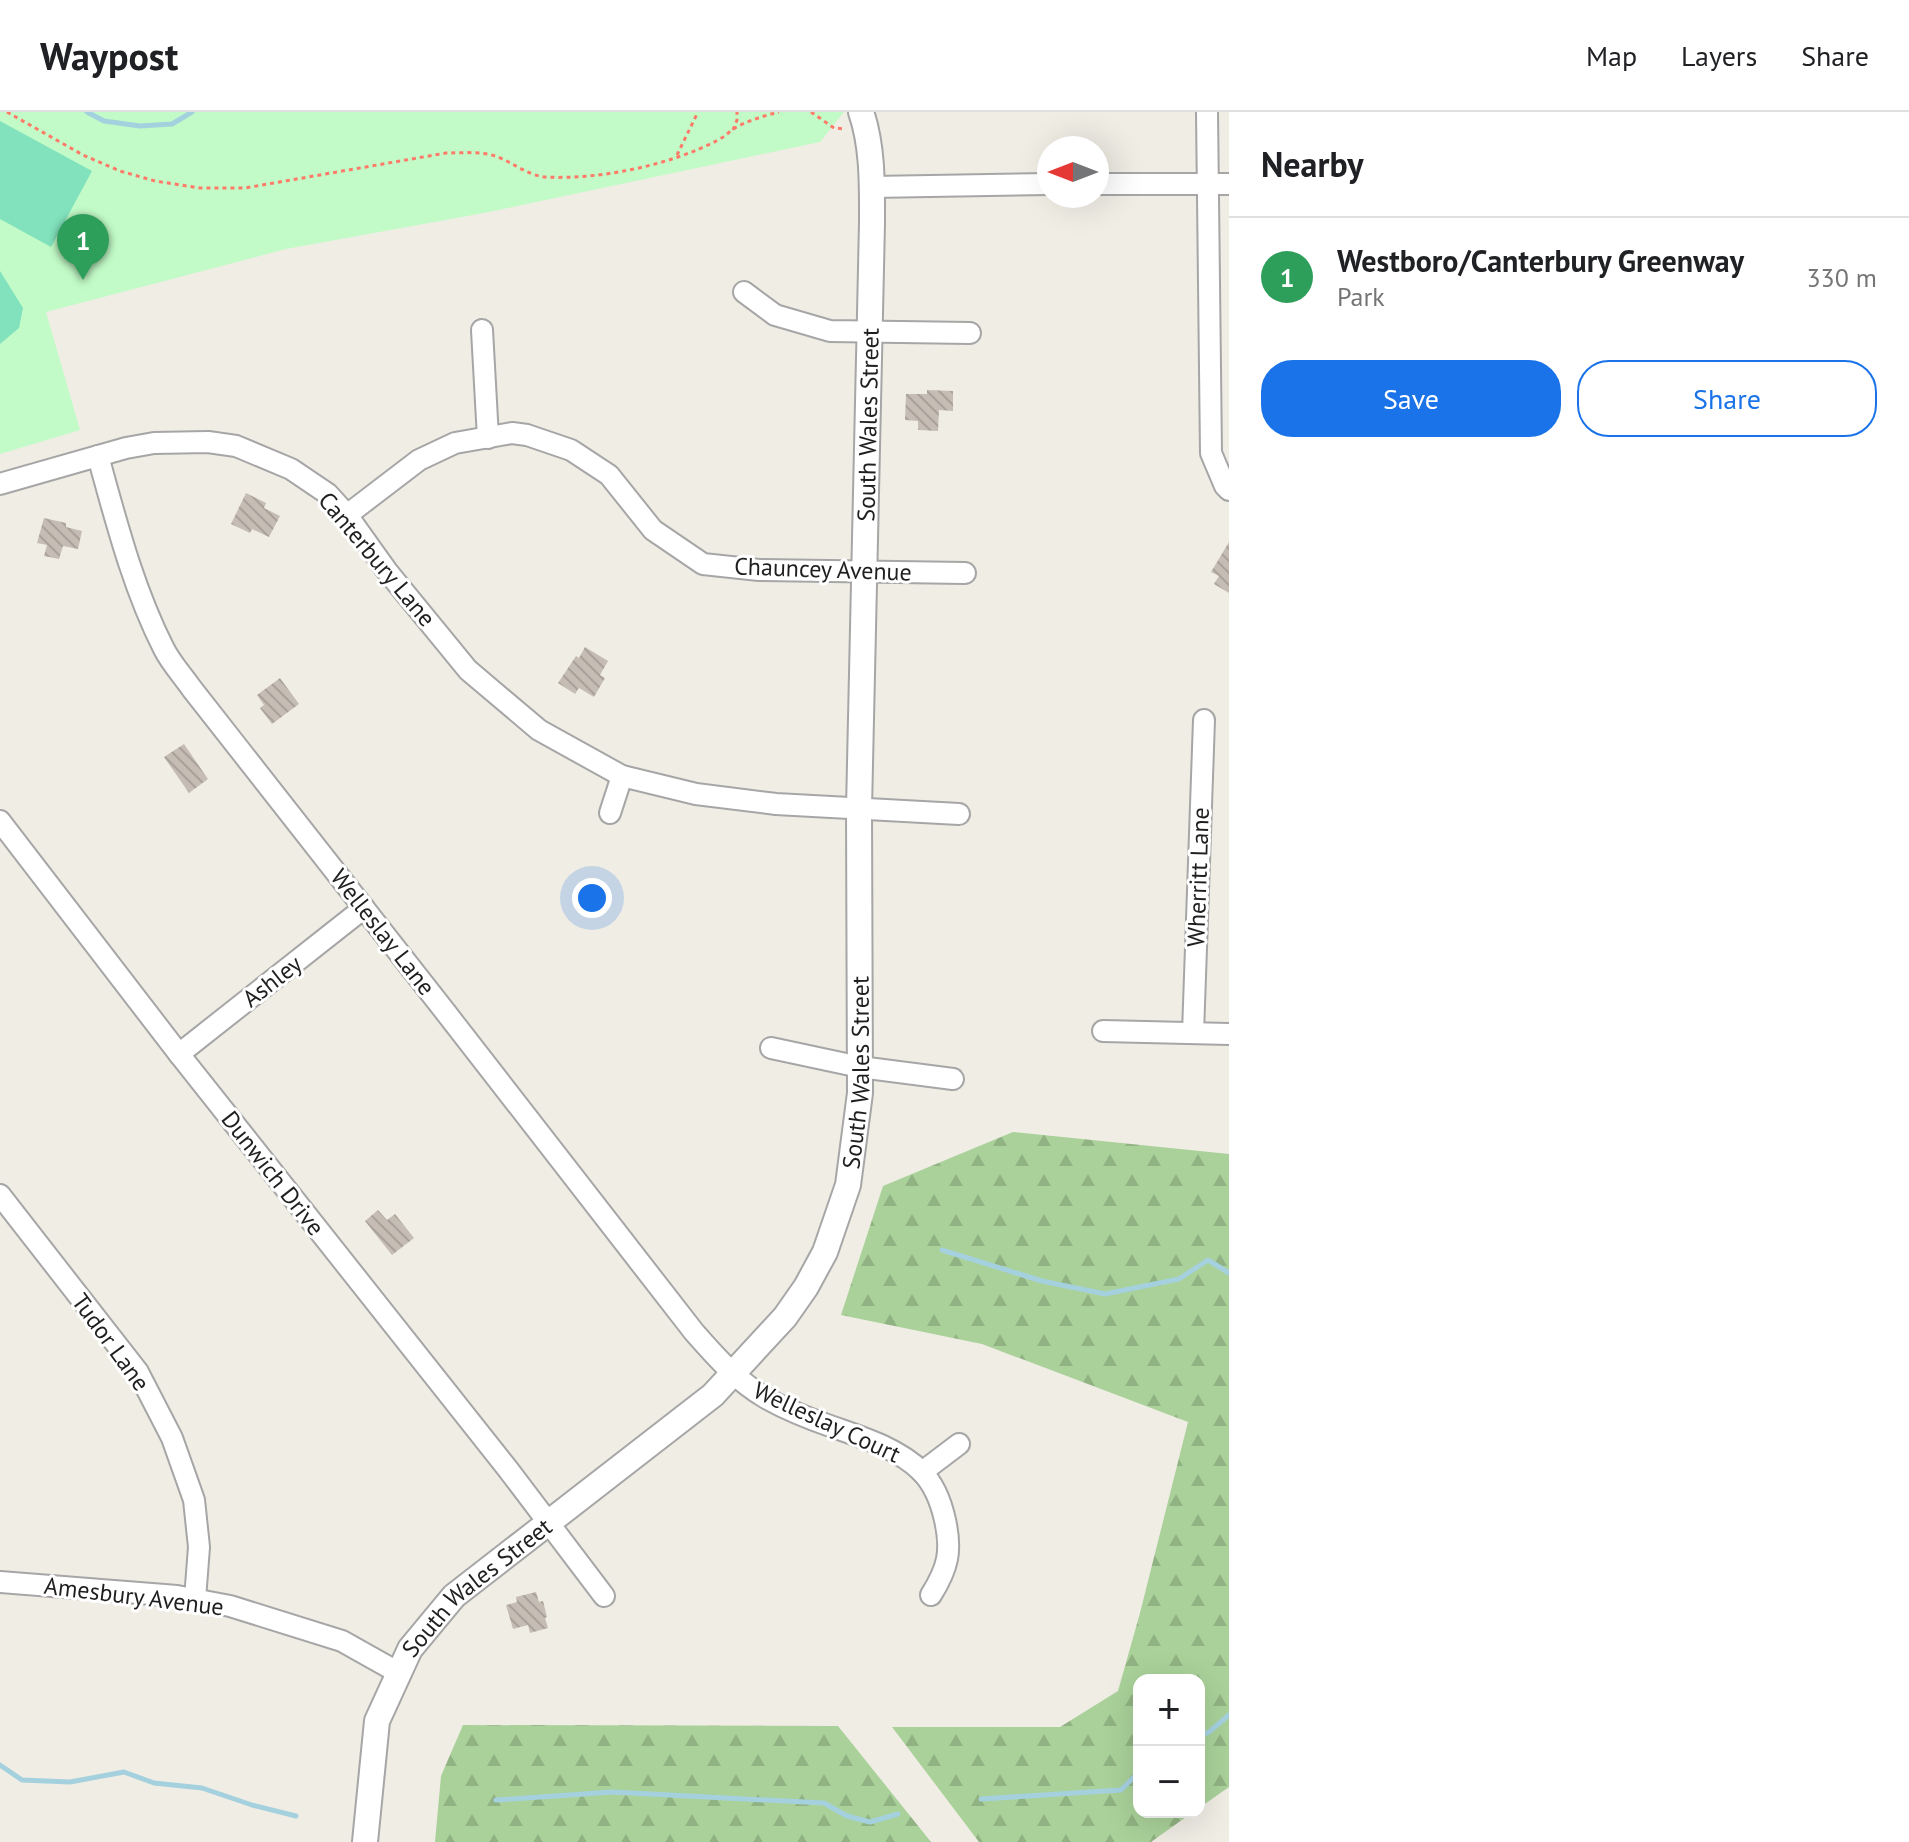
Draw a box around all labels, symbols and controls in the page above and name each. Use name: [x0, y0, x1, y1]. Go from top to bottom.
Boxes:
text: Waypost: [40, 31, 178, 80]
text: Map: [1586, 37, 1637, 74]
text: Layers: [1681, 37, 1757, 74]
text: Share: [1801, 37, 1869, 74]
north arrow: [1037, 136, 1109, 208]
text: Nearby: [1261, 142, 1363, 186]
pin: 1: [57, 214, 109, 280]
text: Westboro/Canterbury Greenway: [1337, 241, 1744, 280]
text: 1: [1280, 261, 1294, 294]
text: 330 m: [1806, 261, 1877, 294]
text: Park: [1337, 280, 1385, 313]
street label: South Wales Street: [850, 328, 885, 522]
button: Save: [1261, 360, 1561, 437]
button: Share: [1577, 360, 1877, 437]
street label: Canterbury Lane: [312, 485, 442, 633]
street label: Chauncey Avenue: [734, 550, 912, 588]
street label: Wherritt Lane: [1180, 807, 1216, 947]
street label: Welleslay Lane: [324, 863, 442, 1001]
your location: [572, 878, 612, 918]
street label: Ashley: [236, 948, 308, 1014]
street label: South Wales Street: [835, 976, 877, 1171]
street label: Dunwich Drive: [215, 1104, 331, 1242]
street label: Tudor Lane: [65, 1287, 157, 1397]
street label: Welleslay Court: [749, 1374, 905, 1470]
street label: South Wales Street: [394, 1511, 558, 1663]
street label: Amesbury Avenue: [42, 1570, 226, 1622]
map controls: [1133, 1674, 1205, 1818]
button: +: [1133, 1674, 1205, 1746]
button: −: [1133, 1746, 1205, 1818]

